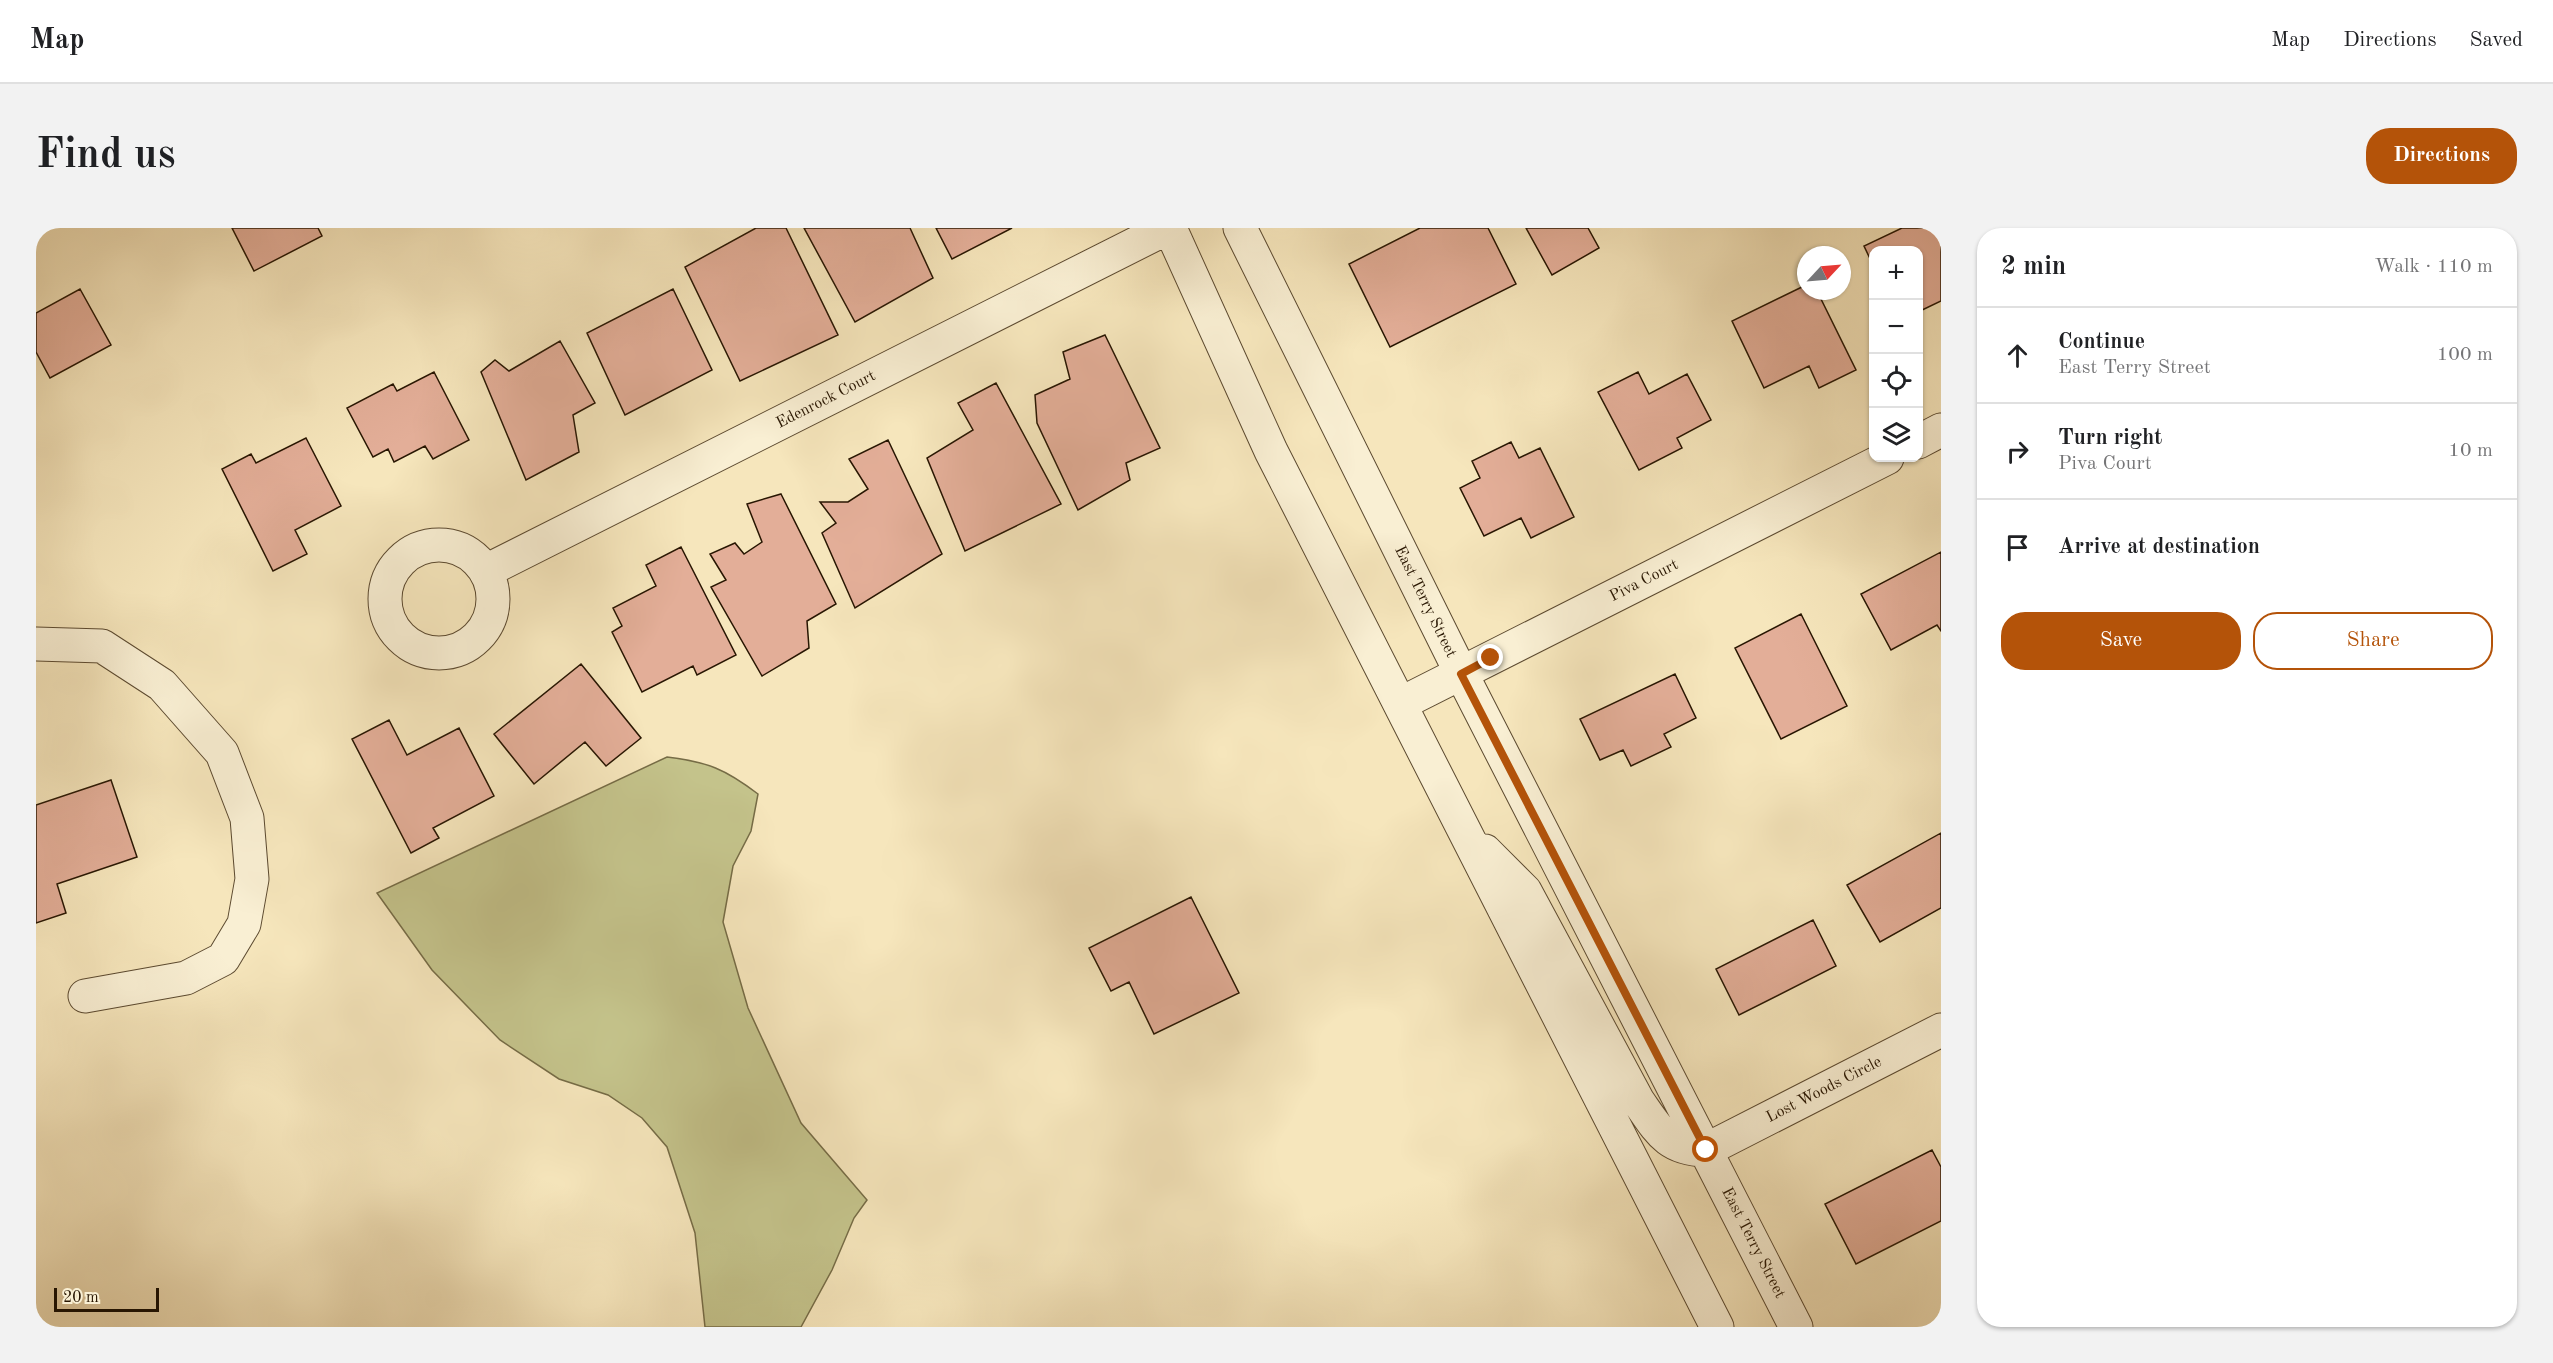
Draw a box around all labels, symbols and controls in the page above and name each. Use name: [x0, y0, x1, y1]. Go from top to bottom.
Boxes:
text: Map: [30, 27, 84, 55]
text: Map: [2271, 30, 2310, 51]
text: Directions: [2343, 30, 2437, 51]
text: Saved: [2470, 30, 2523, 51]
button: Directions: [2366, 128, 2517, 184]
text: Find us: [36, 135, 175, 177]
north arrow: [1797, 246, 1851, 300]
map controls: [1869, 246, 1923, 462]
button: +: [1869, 246, 1923, 300]
text: 2 min: [2001, 254, 2066, 280]
text: Walk · 110 m: [2374, 257, 2493, 277]
button: −: [1869, 300, 1923, 354]
text: Continue: [2058, 331, 2145, 353]
icon: ahead: [2001, 339, 2034, 372]
text: 100 m: [2437, 345, 2493, 365]
button: locate: [1869, 354, 1923, 408]
text: East Terry Street: [2058, 358, 2211, 378]
street label: Edenrock Court: [774, 368, 879, 432]
button: layers: [1869, 408, 1923, 462]
text: Turn right: [2058, 427, 2162, 449]
icon: right: [2001, 435, 2034, 468]
text: 10 m: [2448, 441, 2493, 461]
text: Piva Court: [2058, 454, 2152, 474]
icon: arrive: [2001, 531, 2034, 564]
text: Arrive at destination: [2058, 536, 2260, 558]
street label: East Terry Street: [1391, 544, 1459, 661]
street label: Piva Court: [1607, 557, 1681, 605]
button: Save: [2001, 612, 2241, 670]
button: Share: [2253, 612, 2493, 670]
route end: [1477, 644, 1503, 670]
street label: Lost Woods Circle: [1764, 1054, 1884, 1126]
route start: [1692, 1136, 1718, 1162]
street label: East Terry Street: [1718, 1185, 1788, 1301]
scale bar: [54, 1285, 159, 1312]
text: 20 m: [63, 1290, 99, 1306]

